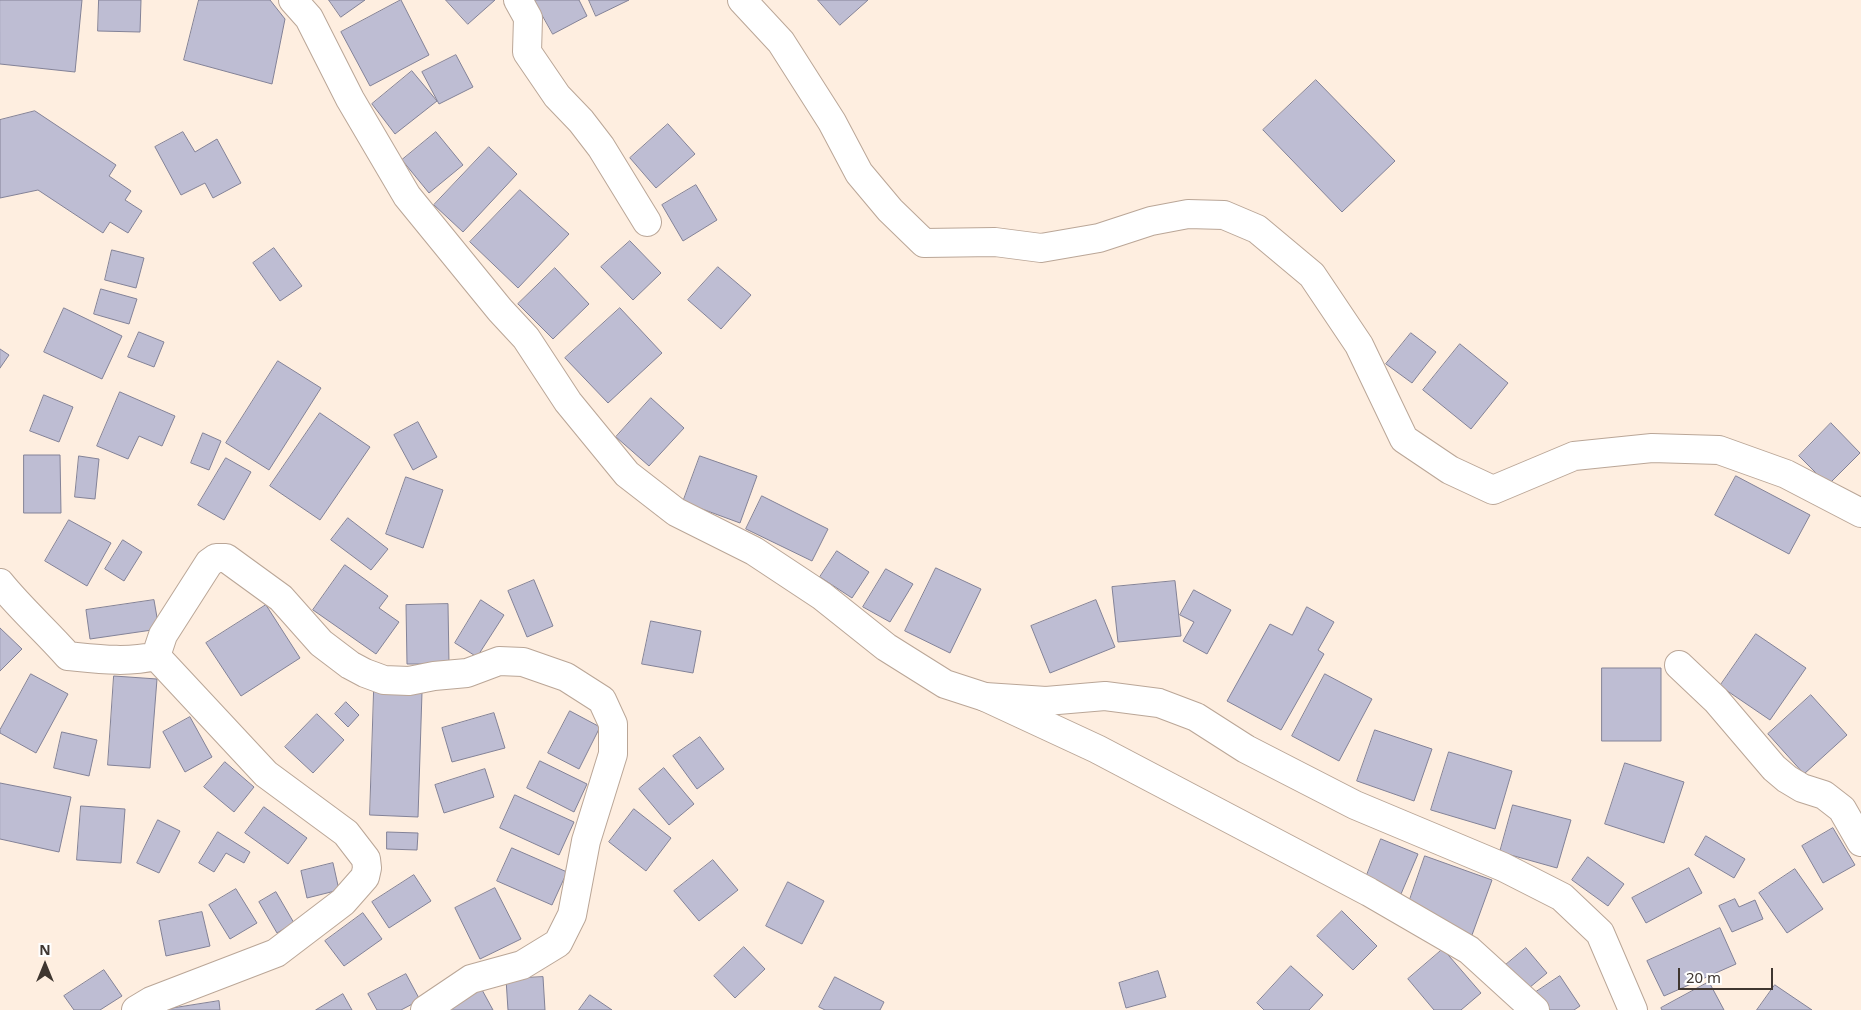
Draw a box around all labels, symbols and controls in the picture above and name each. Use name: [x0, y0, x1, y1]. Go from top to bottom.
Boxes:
north arrow: [20, 940, 70, 990]
text: N: [39, 940, 51, 959]
scale bar: [1681, 958, 1776, 990]
text: 20 m: [1686, 967, 1721, 987]

